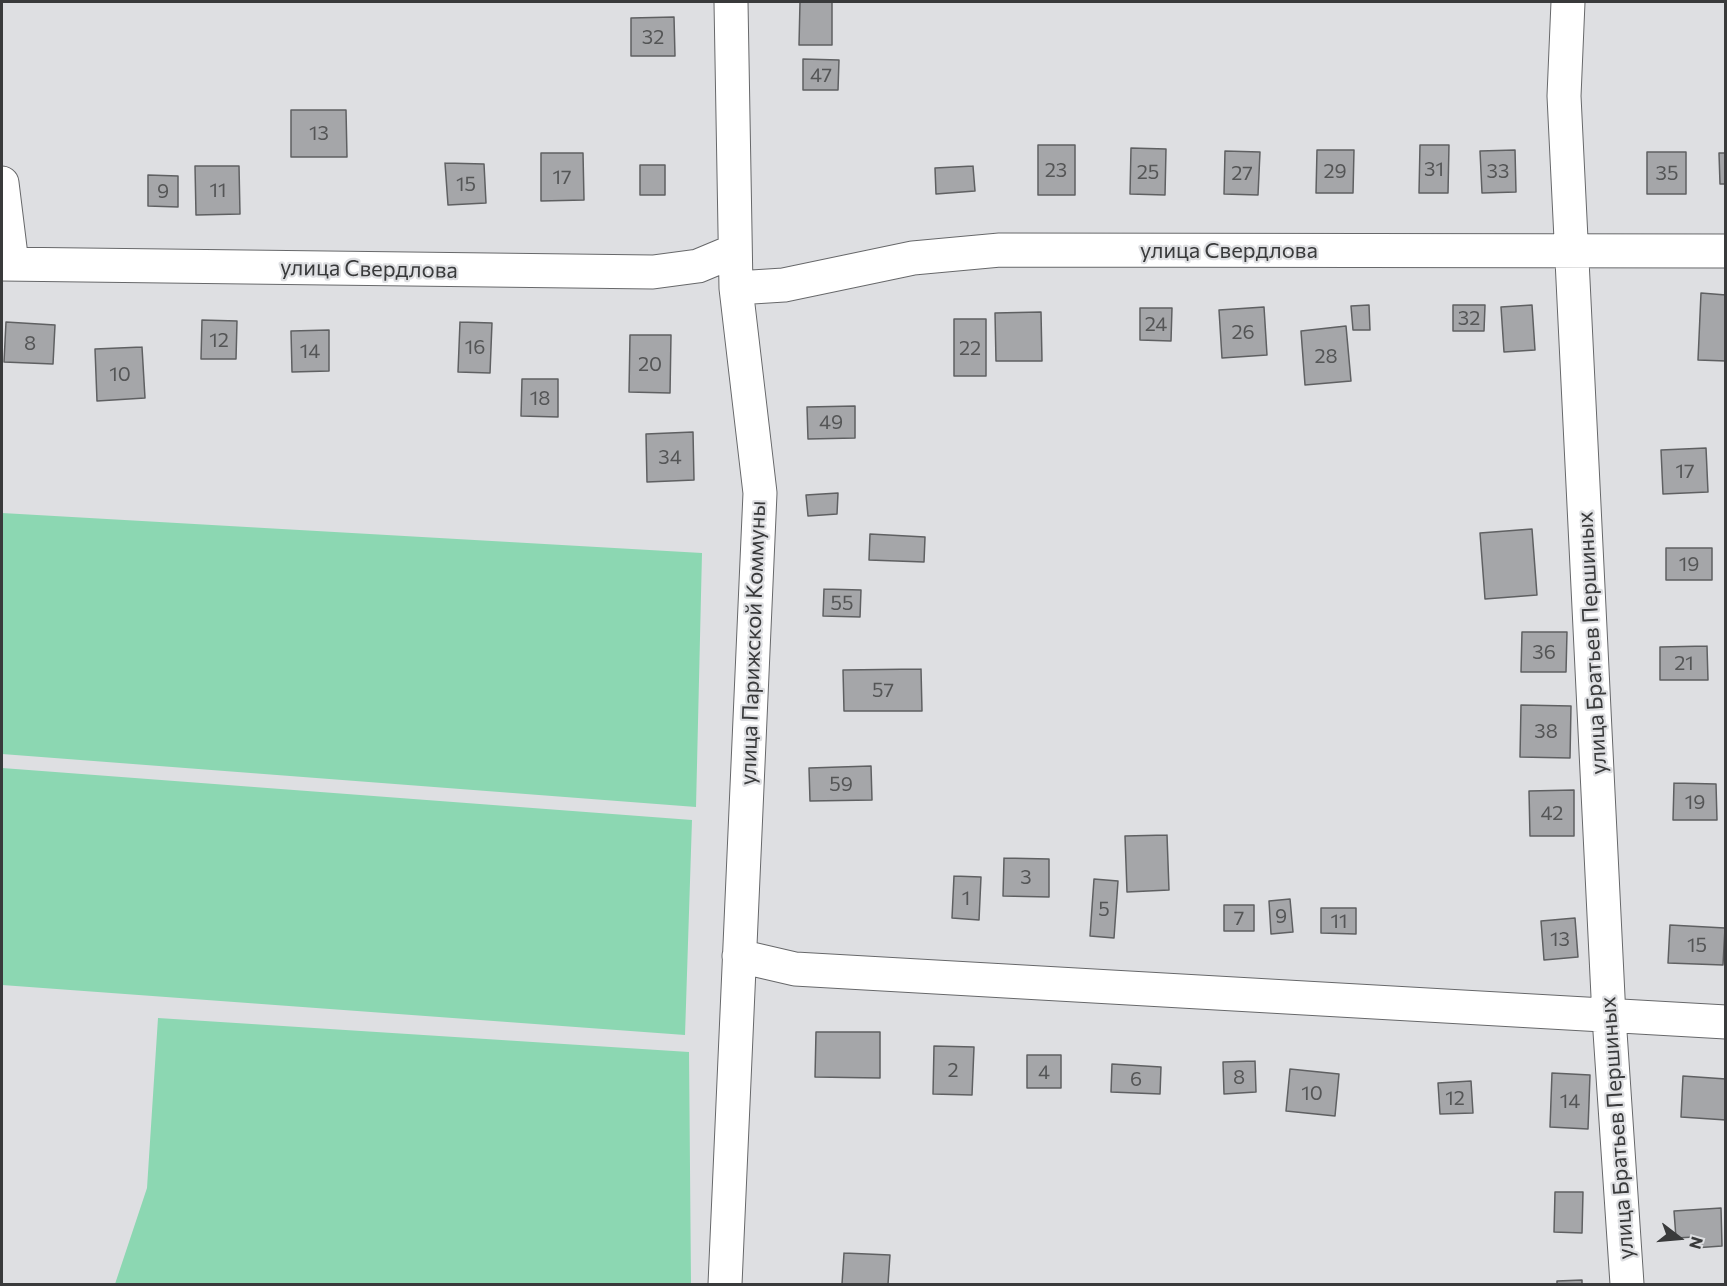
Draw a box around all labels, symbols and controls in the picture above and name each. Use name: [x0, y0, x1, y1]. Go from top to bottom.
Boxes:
house number: 32: [642, 25, 664, 49]
house number: 47: [810, 63, 832, 87]
house number: 13: [309, 121, 329, 145]
house number: 31: [1424, 157, 1444, 181]
house number: 23: [1045, 158, 1067, 182]
house number: 29: [1323, 159, 1347, 183]
house number: 33: [1487, 159, 1509, 183]
house number: 25: [1137, 160, 1159, 184]
house number: 27: [1231, 161, 1253, 185]
house number: 35: [1656, 161, 1678, 185]
house number: 17: [552, 165, 572, 189]
house number: 15: [456, 172, 476, 196]
house number: 11: [209, 178, 227, 202]
house number: 9: [157, 179, 169, 203]
street label: улица Свердлова: [1140, 238, 1318, 264]
street label: улица Свердлова: [280, 254, 458, 284]
house number: 32: [1458, 306, 1480, 330]
house number: 24: [1145, 312, 1167, 336]
house number: 26: [1231, 320, 1255, 344]
house number: 12: [209, 328, 229, 352]
house number: 8: [24, 331, 36, 355]
house number: 16: [465, 335, 485, 359]
house number: 22: [959, 336, 981, 360]
house number: 14: [300, 339, 320, 363]
house number: 28: [1314, 344, 1338, 368]
house number: 20: [638, 352, 662, 376]
house number: 10: [109, 362, 131, 386]
house number: 18: [530, 386, 550, 410]
house number: 49: [819, 410, 843, 434]
house number: 34: [658, 445, 682, 469]
house number: 17: [1675, 459, 1695, 483]
street label: улица Парижской Коммуны: [735, 500, 771, 786]
street label: улица Братьев Першиных: [1572, 511, 1612, 775]
house number: 19: [1679, 552, 1699, 576]
house number: 55: [831, 591, 853, 615]
house number: 36: [1532, 640, 1556, 664]
house number: 21: [1674, 651, 1694, 675]
house number: 57: [872, 678, 894, 702]
house number: 38: [1534, 719, 1558, 743]
house number: 59: [829, 772, 853, 796]
house number: 19: [1685, 790, 1705, 814]
house number: 42: [1541, 801, 1563, 825]
house number: 3: [1020, 865, 1032, 889]
house number: 1: [962, 886, 970, 910]
house number: 5: [1098, 897, 1110, 921]
house number: 9: [1275, 904, 1287, 928]
house number: 7: [1234, 906, 1244, 930]
house number: 11: [1330, 909, 1348, 933]
house number: 13: [1550, 927, 1570, 951]
house number: 15: [1687, 933, 1707, 957]
street label: улица Братьев Першиных: [1595, 996, 1639, 1260]
house number: 2: [947, 1058, 959, 1082]
house number: 4: [1038, 1060, 1050, 1084]
house number: 8: [1233, 1065, 1245, 1089]
house number: 6: [1130, 1067, 1142, 1091]
house number: 10: [1301, 1081, 1323, 1105]
house number: 12: [1445, 1086, 1465, 1110]
house number: 14: [1560, 1089, 1580, 1113]
north arrow: [1649, 1208, 1709, 1268]
text: N: [1686, 1235, 1708, 1251]

